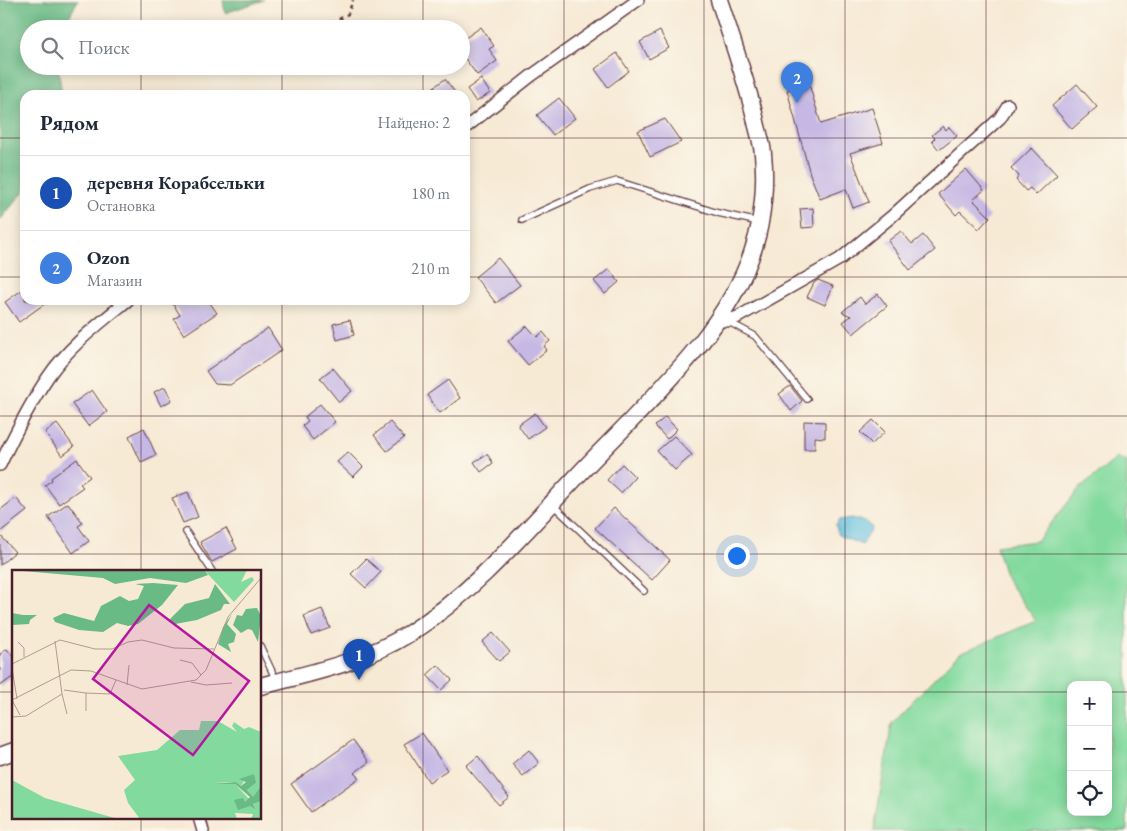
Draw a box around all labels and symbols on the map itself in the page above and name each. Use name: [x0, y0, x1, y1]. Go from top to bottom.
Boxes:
pin: 2: [781, 62, 813, 103]
your location: [724, 543, 750, 569]
inset map: [12, 570, 261, 818]
pin: 1: [343, 639, 375, 680]

